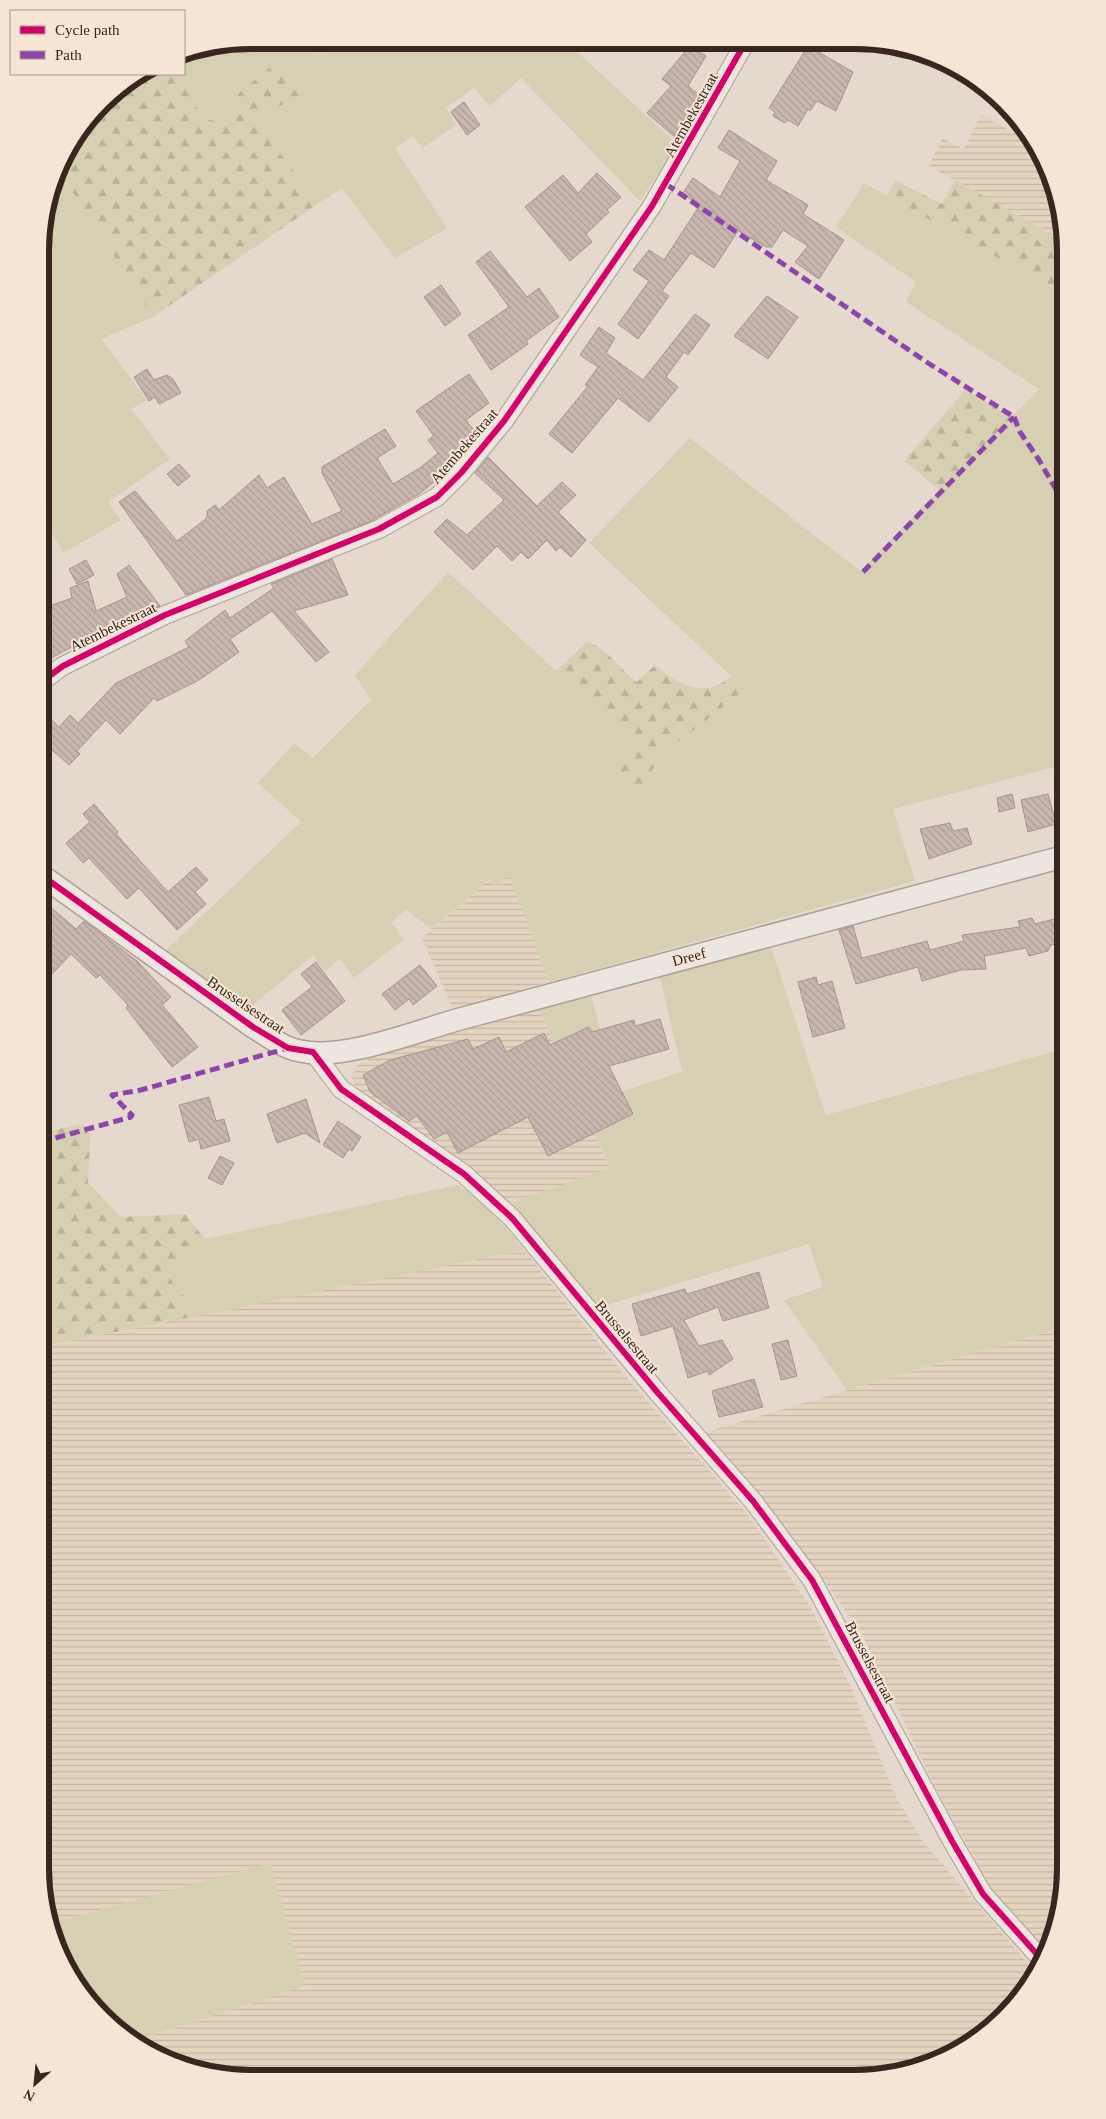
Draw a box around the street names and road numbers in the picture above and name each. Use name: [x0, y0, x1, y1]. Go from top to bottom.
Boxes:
street label: Atembekestraat: [661, 69, 721, 160]
street label: Atembekestraat: [427, 405, 501, 487]
street label: Atembekestraat: [67, 599, 160, 655]
street label: Dreef: [670, 945, 708, 969]
street label: Brusselsestraat: [204, 973, 288, 1037]
street label: Brusselsestraat: [592, 1297, 663, 1377]
street label: Brusselsestraat: [842, 1619, 899, 1706]

